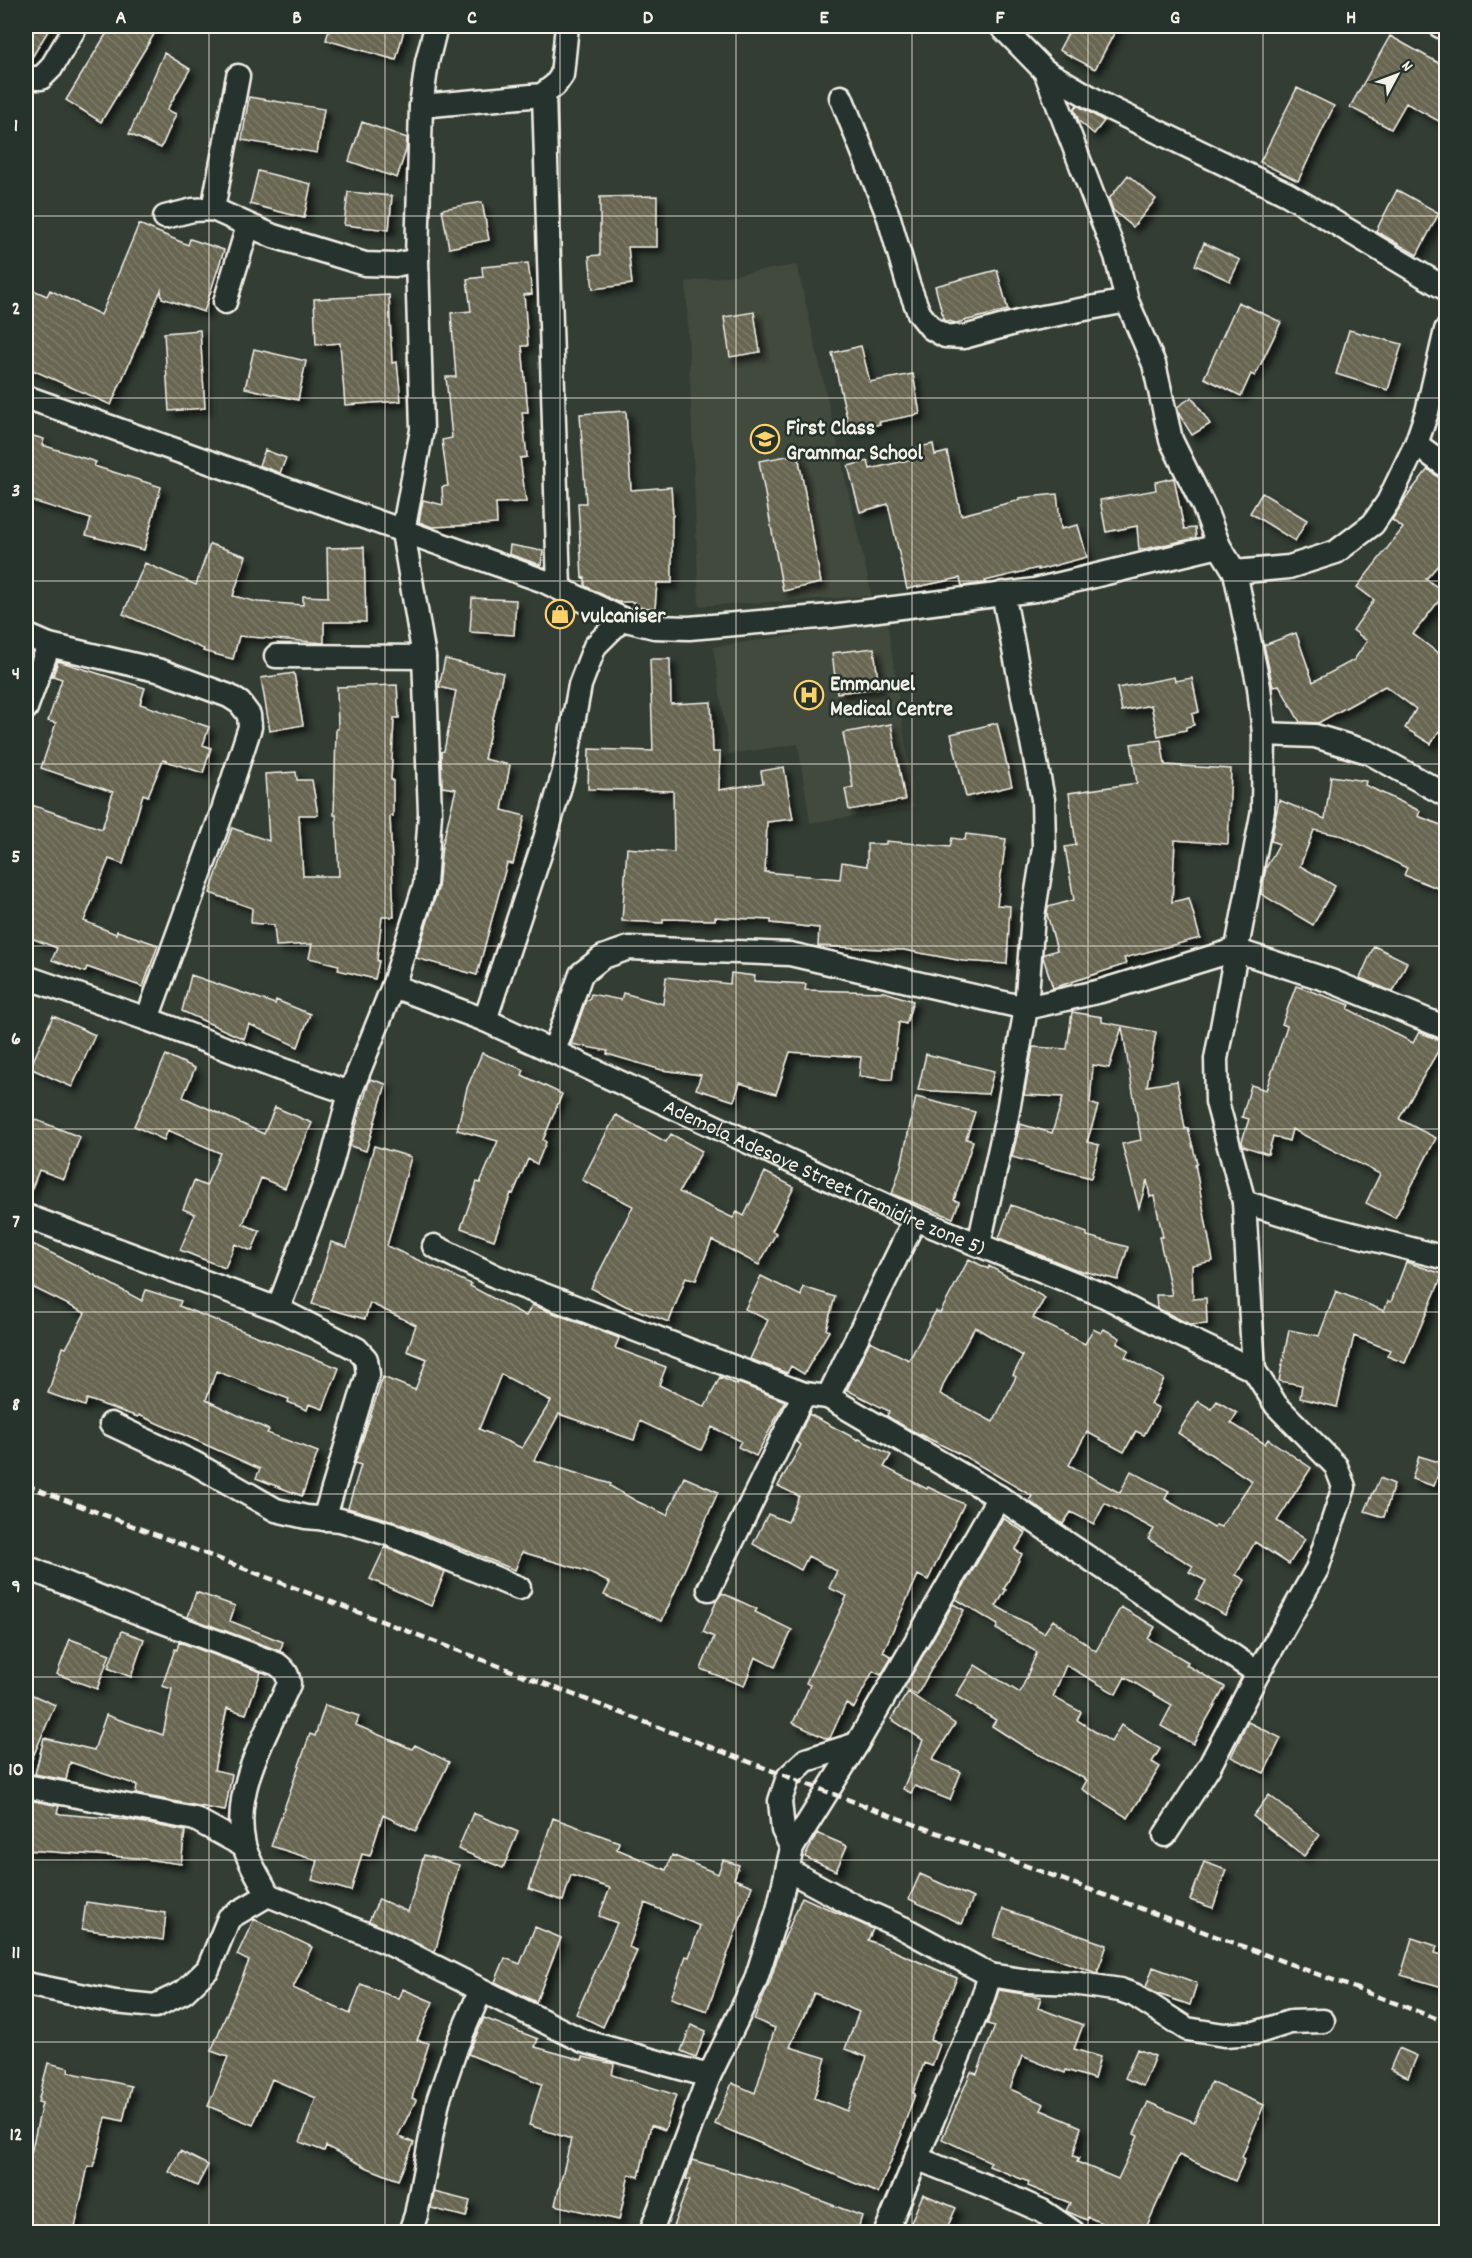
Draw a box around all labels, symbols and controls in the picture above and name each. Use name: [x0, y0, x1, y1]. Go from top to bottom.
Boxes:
text: A: [116, 5, 127, 33]
text: B: [292, 5, 302, 33]
text: C: [467, 5, 477, 33]
text: D: [643, 5, 654, 33]
text: E: [819, 5, 829, 33]
text: F: [996, 5, 1006, 33]
text: G: [1170, 5, 1180, 33]
text: H: [1346, 5, 1356, 33]
north arrow: [1367, 45, 1427, 105]
text: N: [1395, 56, 1418, 77]
text: 1: [14, 113, 18, 141]
text: 2: [12, 296, 20, 324]
place label: First Class Grammar School: [786, 414, 924, 470]
school or university icon: First Class Grammar School: [749, 423, 781, 455]
text: 3: [12, 478, 20, 506]
shop icon: vulcaniser: [544, 598, 576, 630]
place label: vulcaniser: [581, 602, 666, 633]
text: 4: [12, 661, 20, 689]
place label: Emmanuel Medical Centre: [830, 670, 953, 726]
hospital icon: Emmanuel Medical Centre: [793, 679, 825, 711]
text: 5: [11, 844, 21, 872]
text: 6: [11, 1026, 21, 1054]
street label: Ademola Adesoye Street (Temidire zone 5): [658, 1093, 989, 1265]
text: 7: [12, 1209, 20, 1237]
text: 8: [12, 1392, 20, 1420]
text: 9: [11, 1574, 21, 1602]
text: 10: [8, 1757, 24, 1785]
text: 11: [12, 1940, 20, 1968]
text: 12: [9, 2122, 23, 2150]

